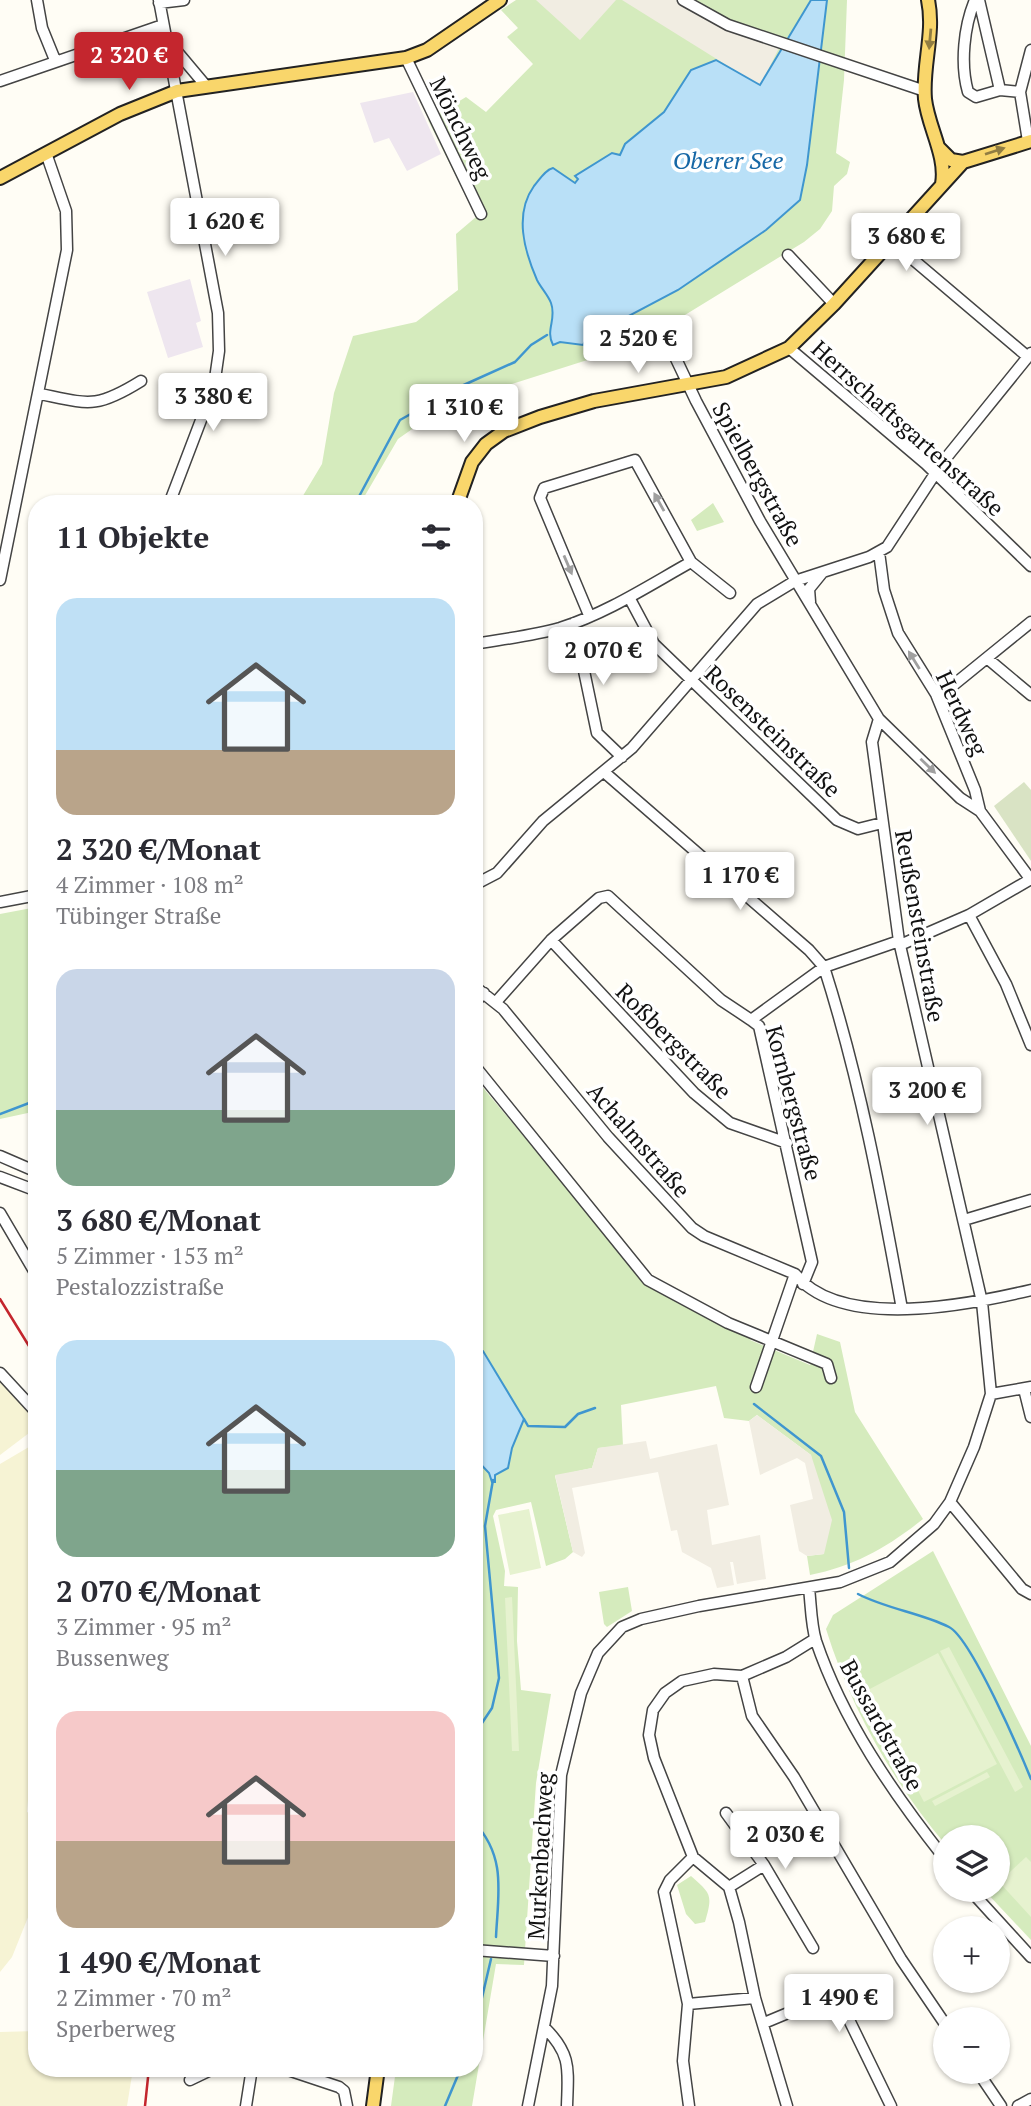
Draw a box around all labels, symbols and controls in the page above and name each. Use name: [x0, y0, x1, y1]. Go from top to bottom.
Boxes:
one-way arrow: [924, 28, 935, 50]
pin: 2 320 €: [64, 32, 194, 92]
text: 2 320 €: [90, 39, 168, 70]
street label: Mönchweg: [423, 71, 500, 185]
water label: Oberer See: [673, 144, 783, 176]
one-way arrow: [985, 145, 1006, 156]
pin: 1 620 €: [160, 198, 290, 258]
text: 1 620 €: [186, 205, 264, 236]
pin: 3 680 €: [841, 214, 971, 273]
text: 3 680 €: [867, 220, 945, 251]
pin: 2 520 €: [573, 316, 703, 375]
text: 2 520 €: [599, 322, 677, 353]
street label: Herrschaftsgartenstraße: [805, 333, 1011, 523]
pin: 3 380 €: [148, 374, 278, 433]
text: 3 380 €: [174, 380, 252, 411]
pin: 1 310 €: [399, 384, 529, 444]
text: 1 310 €: [425, 391, 503, 422]
street label: Spielbergstraße: [705, 396, 811, 552]
one-way arrow: [653, 492, 665, 512]
text: 11 Objekte: [56, 517, 209, 557]
icon: filters: [417, 518, 455, 556]
one-way arrow: [563, 555, 574, 576]
pin: 2 070 €: [538, 628, 668, 687]
text: 2 070 €: [564, 634, 642, 665]
icon: home: [193, 644, 319, 770]
one-way arrow: [908, 650, 921, 669]
street label: Rosensteinstraße: [698, 658, 848, 804]
street label: Herdweg: [929, 666, 995, 761]
one-way arrow: [919, 758, 936, 774]
street label: Reußensteinstraße: [888, 827, 952, 1025]
text: 2 320 €/Monat: [56, 829, 261, 869]
pin: 1 170 €: [675, 852, 805, 912]
text: 1 170 €: [701, 859, 779, 890]
text: 4 Zimmer · 108 m²: [56, 869, 244, 900]
text: Tübinger Straße: [56, 900, 221, 931]
street label: Roßbergstraße: [609, 976, 739, 1106]
icon: home: [193, 1015, 319, 1141]
street label: Kornbergstraße: [758, 1022, 830, 1184]
pin: 3 200 €: [862, 1068, 992, 1127]
text: 3 200 €: [888, 1074, 966, 1105]
street label: Achalmstraße: [581, 1076, 697, 1204]
text: 3 680 €/Monat: [56, 1200, 261, 1240]
text: 5 Zimmer · 153 m²: [56, 1240, 244, 1271]
text: Pestalozzistraße: [56, 1271, 224, 1302]
icon: home: [193, 1386, 319, 1512]
text: 2 070 €/Monat: [56, 1571, 261, 1611]
text: 3 Zimmer · 95 m²: [56, 1611, 231, 1642]
text: Bussenweg: [56, 1642, 169, 1673]
street label: Bussardstraße: [833, 1654, 931, 1796]
icon: home: [193, 1757, 319, 1883]
street label: Murkenbachweg: [520, 1771, 560, 1940]
pin: 2 030 €: [720, 1812, 850, 1871]
text: 2 030 €: [746, 1818, 824, 1849]
map controls: [933, 1825, 1010, 2084]
button: layers: [933, 1825, 1010, 1902]
button: +: [933, 1916, 1010, 1993]
text: 1 490 €/Monat: [56, 1942, 261, 1982]
pin: 1 490 €: [774, 1974, 904, 2034]
text: 1 490 €: [800, 1981, 878, 2012]
text: 2 Zimmer · 70 m²: [56, 1982, 231, 2013]
button: −: [933, 2007, 1010, 2084]
text: Sperberweg: [56, 2013, 175, 2044]

